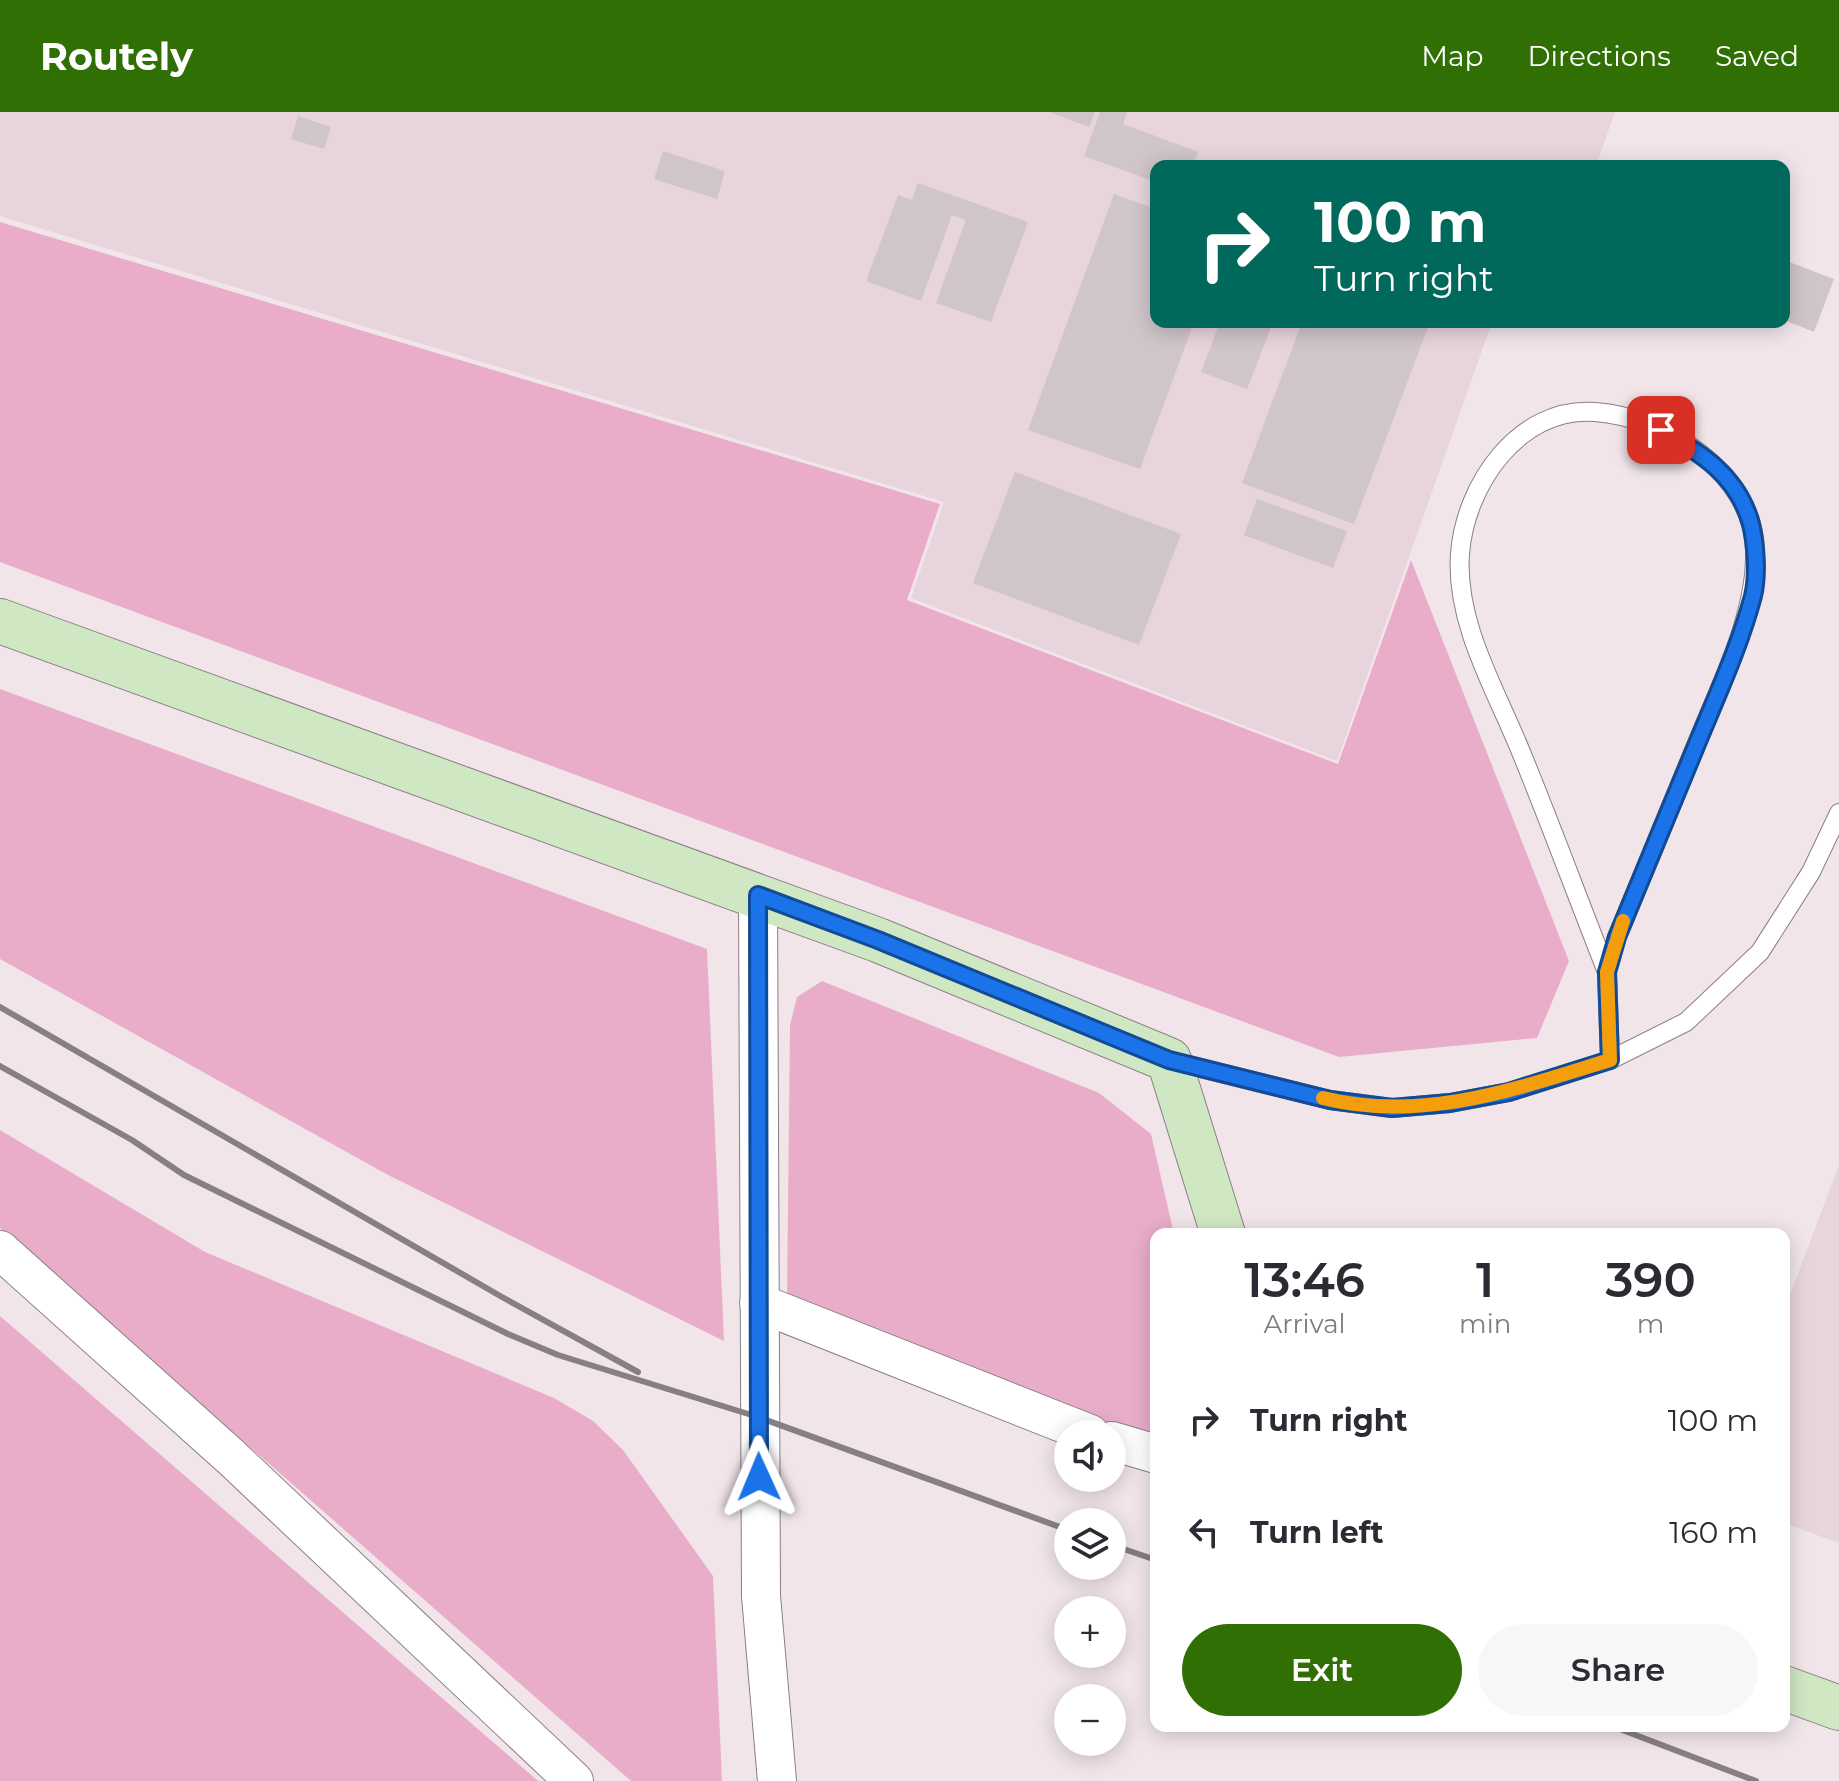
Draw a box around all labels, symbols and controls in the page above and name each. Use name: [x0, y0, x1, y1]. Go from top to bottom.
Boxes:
text: Routely: [40, 33, 193, 80]
text: Map: [1421, 39, 1483, 73]
text: Directions: [1527, 39, 1671, 73]
text: Saved: [1715, 39, 1799, 73]
text: 100 m: [1314, 188, 1487, 256]
icon: right: [1182, 192, 1286, 296]
text: Turn right: [1314, 256, 1494, 300]
pin: [1627, 396, 1695, 464]
icon: arrive: [1639, 408, 1683, 452]
text: 13:46: [1244, 1251, 1365, 1309]
text: 1: [1476, 1251, 1494, 1309]
text: 390: [1605, 1251, 1696, 1309]
text: Arrival: [1264, 1308, 1346, 1340]
text: min: [1459, 1308, 1511, 1340]
text: m: [1637, 1308, 1664, 1340]
icon: right: [1182, 1398, 1226, 1442]
text: Turn right: [1250, 1402, 1407, 1439]
text: 100 m: [1668, 1402, 1758, 1439]
map controls: [1054, 1420, 1126, 1756]
button: sound: [1054, 1420, 1126, 1492]
position arrow: [717, 1435, 801, 1519]
button: layers: [1054, 1508, 1126, 1580]
icon: left: [1182, 1510, 1226, 1554]
text: Turn left: [1250, 1514, 1383, 1551]
text: 160 m: [1669, 1514, 1758, 1551]
button: +: [1054, 1596, 1126, 1668]
button: Exit: [1182, 1624, 1462, 1716]
button: Share: [1478, 1624, 1758, 1716]
button: −: [1054, 1684, 1126, 1756]

